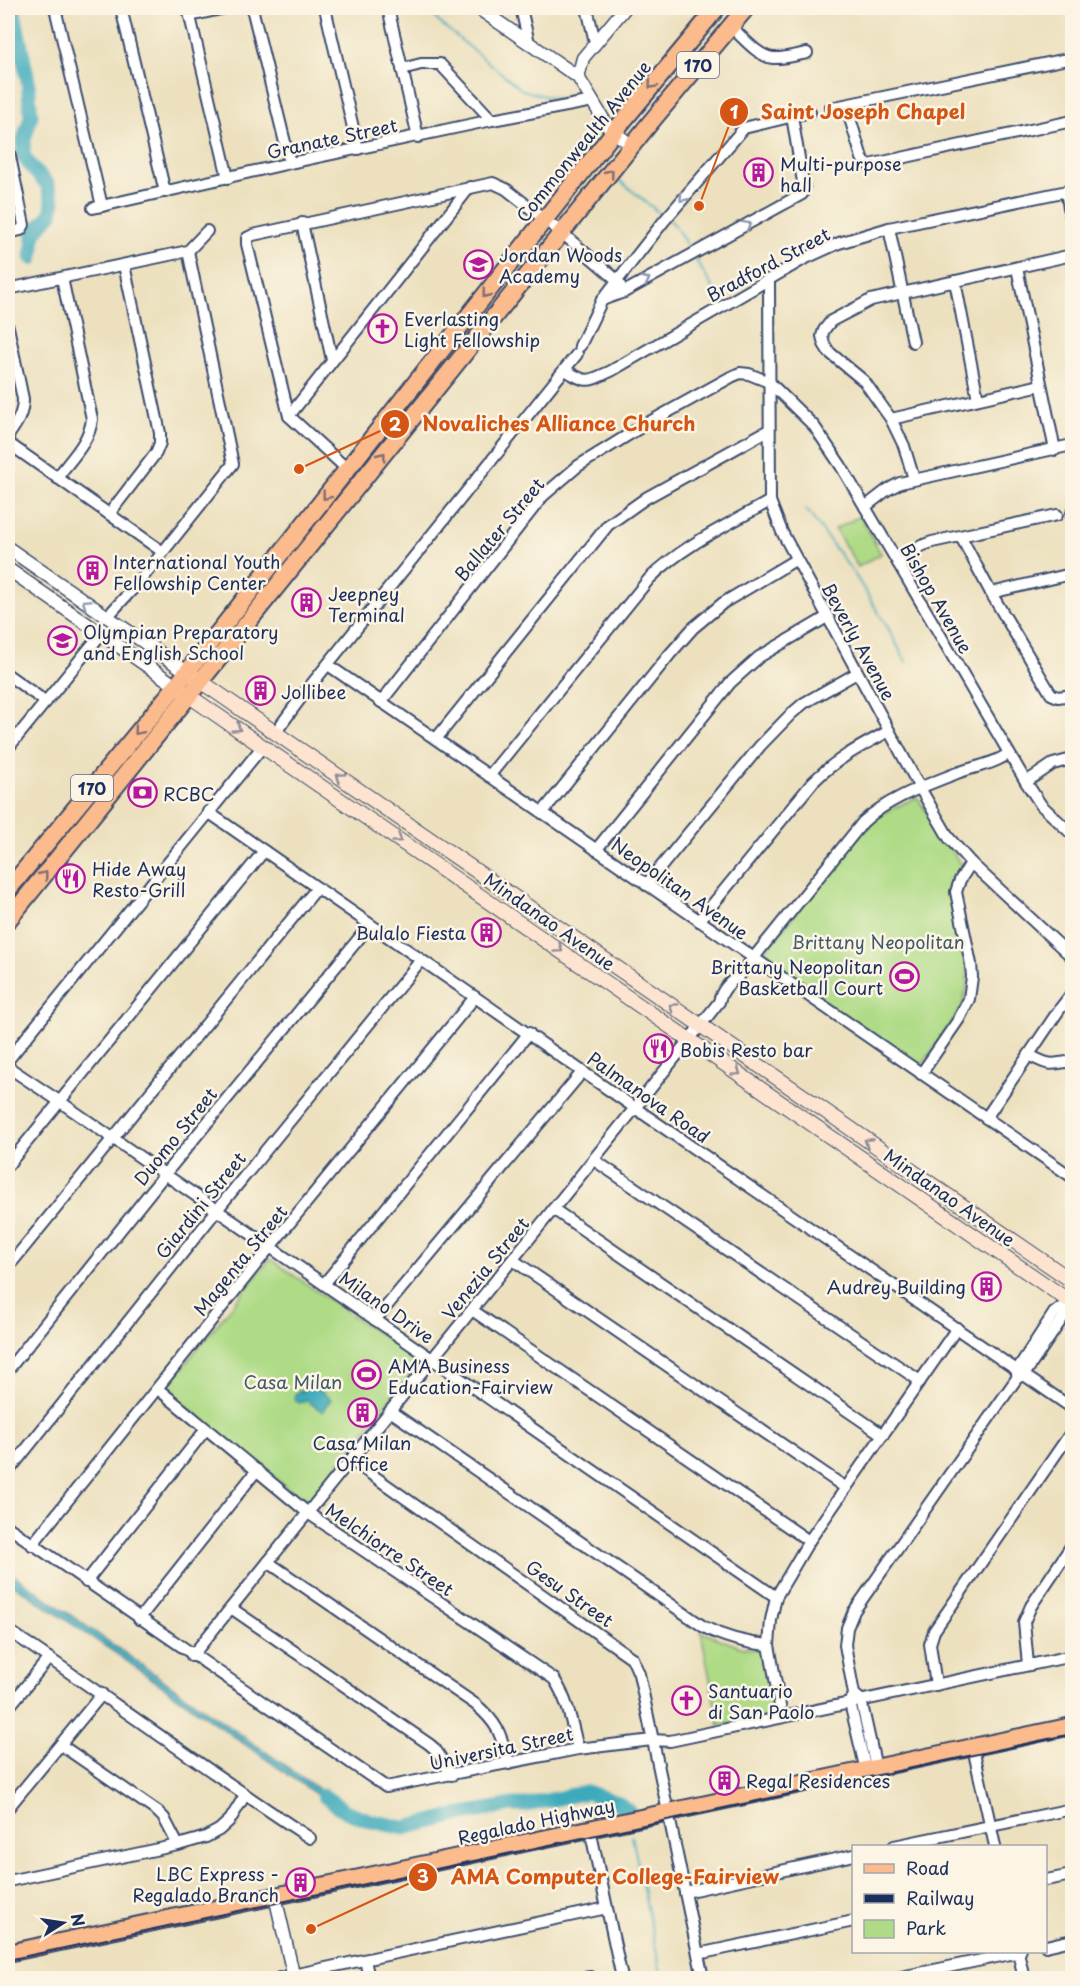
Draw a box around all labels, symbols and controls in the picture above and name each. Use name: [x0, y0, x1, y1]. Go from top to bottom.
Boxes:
road number: 170: [677, 52, 719, 78]
street label: Commonwealth Avenue: [509, 54, 657, 228]
one-way arrow: [649, 78, 660, 89]
callout: Saint Joseph Chapel: [719, 93, 978, 131]
text: Saint Joseph Chapel: [761, 96, 965, 126]
text: 1: [730, 98, 739, 125]
street label: Granate Street: [264, 111, 400, 165]
place label: Multi-purpose hall: [780, 150, 902, 198]
building icon: Multi-purpose hall: [743, 157, 775, 189]
one-way arrow: [603, 169, 614, 180]
one-way arrow: [679, 191, 690, 202]
street label: Bradford Street: [701, 220, 835, 308]
one-way arrow: [741, 221, 751, 232]
place label: Jordan Woods Academy: [499, 241, 622, 289]
school or university icon: Jordan Woods Academy: [462, 248, 494, 280]
one-way arrow: [640, 276, 651, 287]
one-way arrow: [482, 287, 493, 298]
place label: Everlasting Light Fellowship: [404, 305, 540, 353]
church icon: Everlasting Light Fellowship: [367, 312, 399, 344]
callout: Novaliches Alliance Church: [380, 405, 708, 443]
text: Novaliches Alliance Church: [423, 408, 695, 438]
text: 2: [389, 410, 402, 437]
one-way arrow: [375, 452, 386, 463]
street label: Ballater Street: [448, 471, 550, 587]
one-way arrow: [322, 489, 333, 500]
street label: Bishop Avenue: [894, 538, 980, 658]
place label: International Youth Fellowship Center: [113, 548, 281, 596]
building icon: International Youth Fellowship Center: [76, 555, 108, 587]
street label: Beverly Avenue: [815, 577, 903, 705]
place label: Jeepney Terminal: [328, 580, 405, 628]
building icon: Jeepney Terminal: [291, 587, 323, 619]
one-way arrow: [82, 599, 93, 610]
place label: Olympian Preparatory and English School: [83, 618, 278, 666]
school or university icon: Olympian Preparatory and English School: [46, 625, 78, 657]
building icon: Jollibee: [244, 675, 276, 707]
place label: Jollibee: [281, 678, 346, 705]
one-way arrow: [231, 721, 242, 732]
one-way arrow: [135, 724, 146, 735]
one-way arrow: [336, 773, 347, 784]
road number: 170: [71, 775, 113, 801]
bank icon: RCBC: [126, 777, 158, 809]
place label: RCBC: [163, 780, 215, 807]
street label: Neopolitan Avenue: [606, 830, 754, 946]
one-way arrow: [392, 832, 403, 843]
place label: Hide Away Resto-Grill: [92, 855, 186, 903]
restaurant icon: Hide Away Resto-Grill: [55, 862, 87, 894]
street label: Mindanao Avenue: [479, 866, 621, 977]
one-way arrow: [37, 871, 48, 882]
building icon: Bulalo Fiesta: [471, 916, 503, 948]
place label: Bulalo Fiesta: [356, 919, 467, 946]
park label: Brittany Neopolitan: [791, 928, 965, 955]
one-way arrow: [552, 942, 563, 953]
place label: Brittany Neopolitan Basketball Court: [710, 953, 883, 1001]
sports icon: Brittany Neopolitan Basketball Court: [888, 960, 920, 992]
one-way arrow: [669, 1003, 680, 1014]
restaurant icon: Bobis Resto bar: [643, 1033, 675, 1065]
place label: Bobis Resto bar: [680, 1036, 813, 1063]
street label: Palmanova Road: [582, 1045, 716, 1149]
one-way arrow: [730, 1065, 741, 1076]
street label: Duomo Street: [127, 1081, 223, 1191]
one-way arrow: [864, 1138, 875, 1149]
street label: Mindanao Avenue: [879, 1142, 1021, 1253]
street label: Giardini Street: [148, 1146, 252, 1264]
street label: Magenta Street: [187, 1199, 293, 1321]
street label: Venezia Street: [435, 1211, 535, 1325]
street label: Milano Drive: [334, 1264, 440, 1350]
building icon: Audrey Building: [971, 1270, 1003, 1302]
place label: Audrey Building: [827, 1273, 966, 1300]
place label: AMA Business Education-Fairview: [388, 1352, 553, 1400]
sports icon: AMA Business Education-Fairview: [351, 1359, 383, 1391]
park label: Casa Milan: [244, 1368, 342, 1395]
building icon: Casa Milan Office: [346, 1397, 378, 1429]
place label: Casa Milan Office: [313, 1429, 411, 1477]
street label: Melchiorre Street: [320, 1496, 460, 1602]
street label: Gesu Street: [521, 1553, 619, 1633]
place label: Santuario di San Paolo: [708, 1677, 814, 1725]
church icon: Santuario di San Paolo: [671, 1684, 703, 1716]
street label: Universita Street: [427, 1720, 575, 1776]
building icon: Regal Residences: [709, 1764, 741, 1796]
place label: Regal Residences: [746, 1767, 890, 1794]
street label: Regalado Highway: [455, 1791, 617, 1851]
legend: [852, 1845, 1047, 1953]
text: Road: [906, 1854, 950, 1881]
callout: AMA Computer College-Fairview: [408, 1858, 793, 1896]
place label: LBC Express - Regalado Branch: [133, 1860, 279, 1908]
text: AMA Computer College-Fairview: [450, 1861, 779, 1891]
text: 3: [417, 1862, 429, 1889]
building icon: LBC Express - Regalado Branch: [284, 1867, 316, 1899]
text: Railway: [906, 1884, 974, 1911]
north arrow: [33, 1893, 93, 1953]
text: N: [66, 1911, 92, 1928]
text: Park: [906, 1914, 946, 1941]

